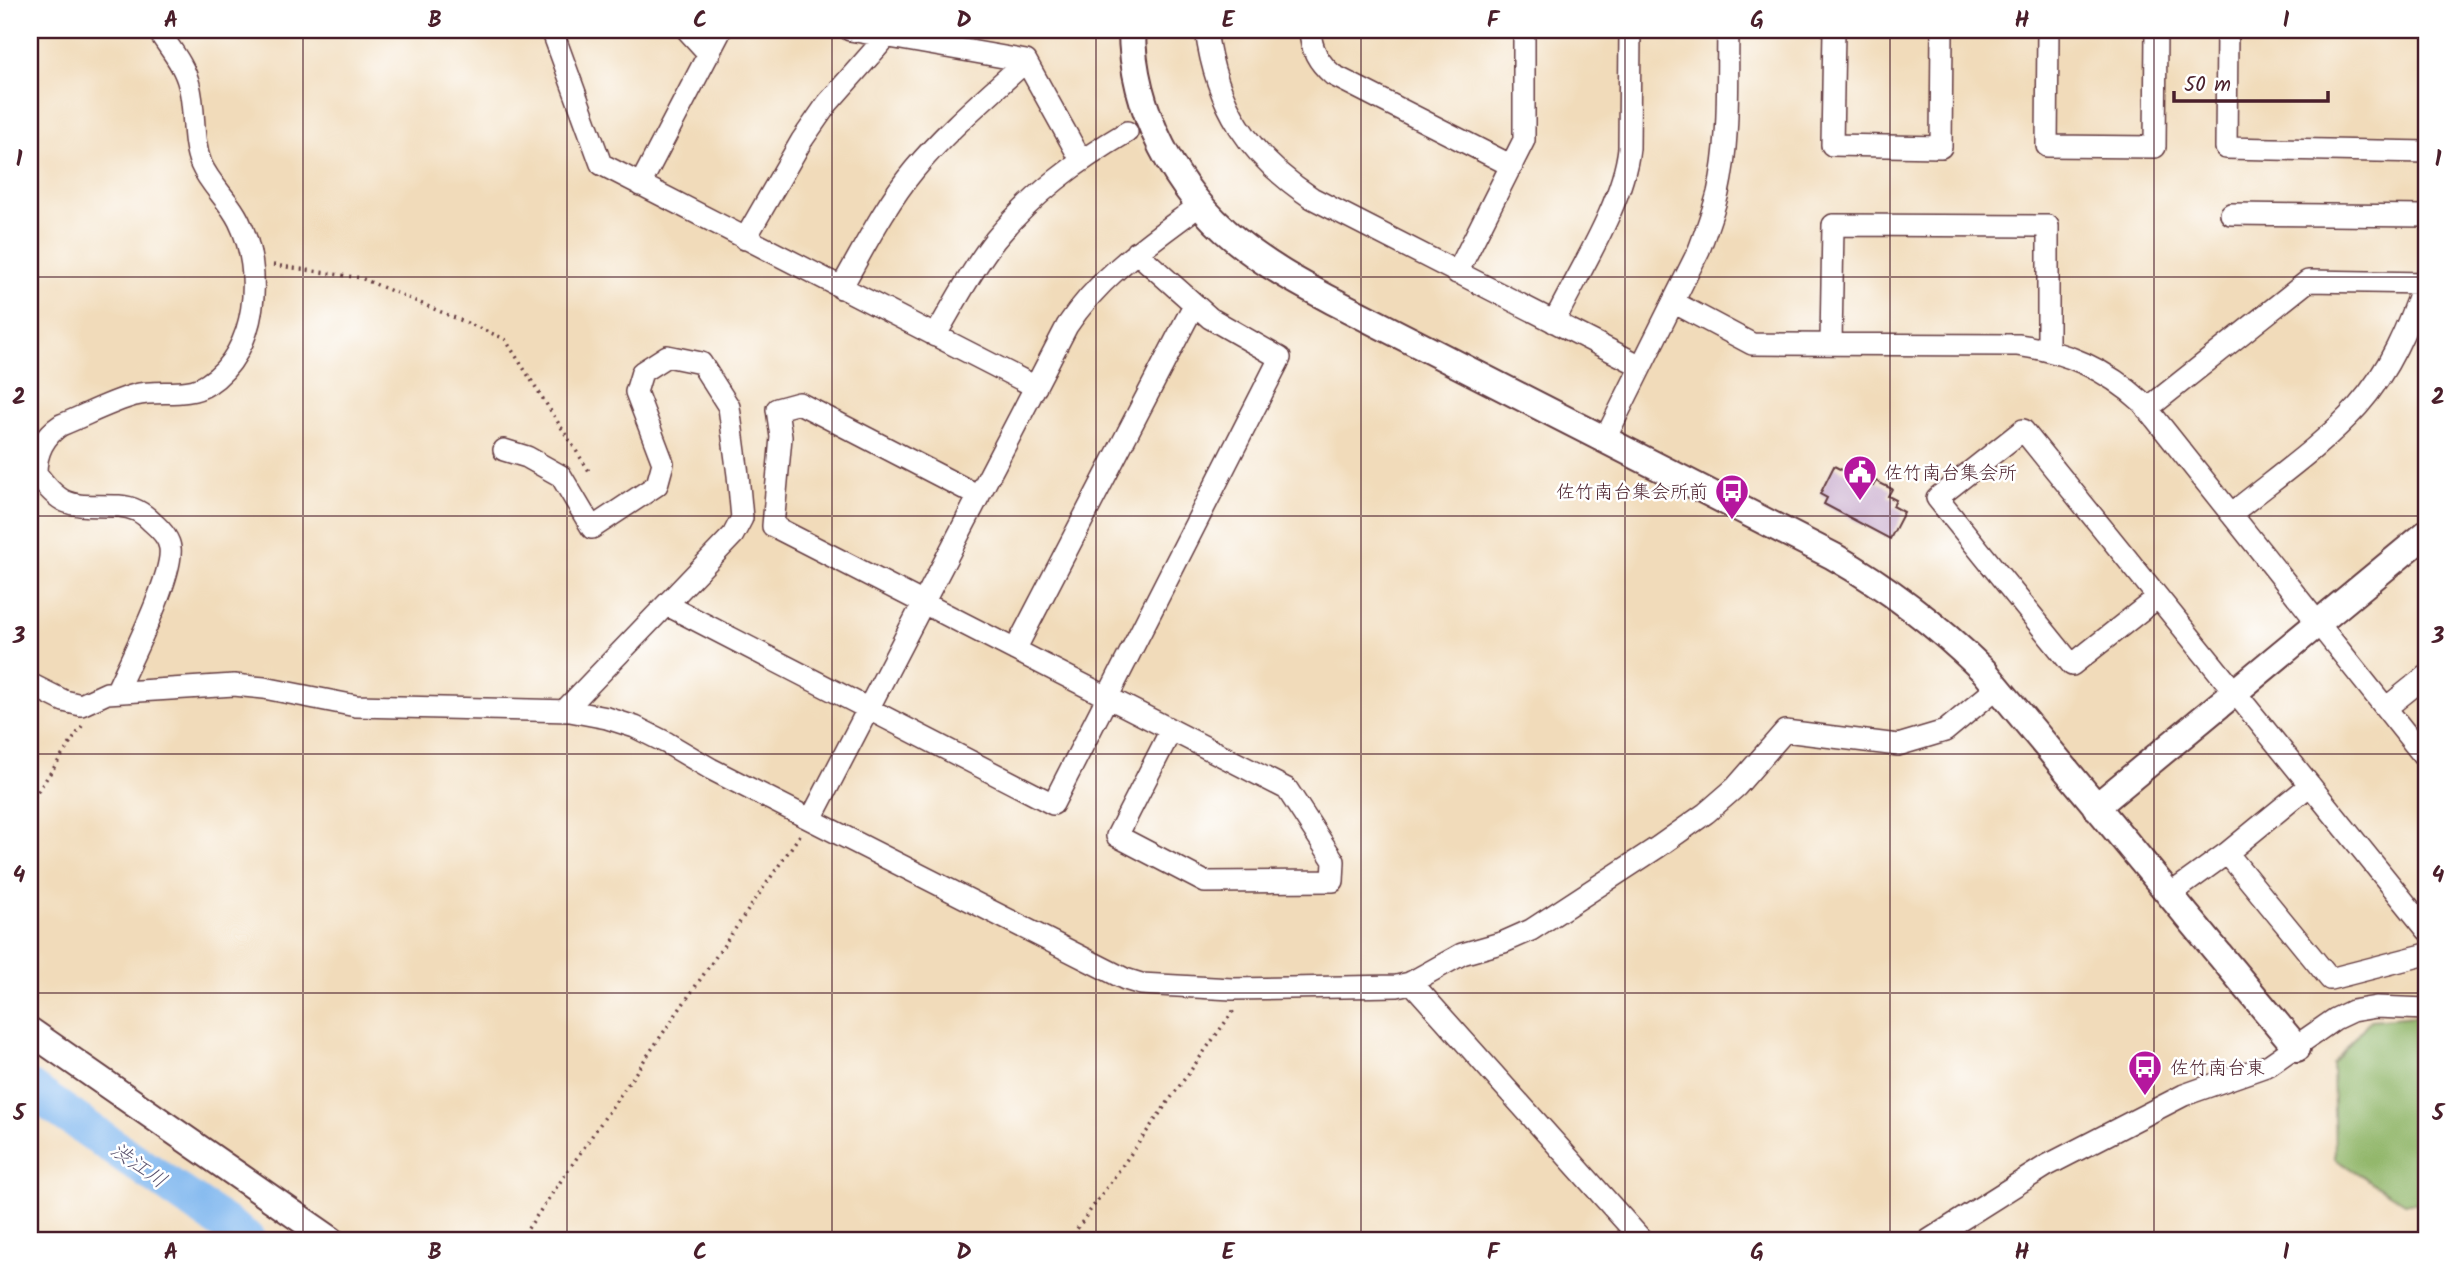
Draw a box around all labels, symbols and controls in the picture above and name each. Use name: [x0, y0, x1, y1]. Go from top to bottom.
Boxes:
text: A: [164, 3, 178, 39]
text: B: [428, 3, 442, 39]
text: C: [693, 3, 707, 39]
text: D: [956, 3, 972, 39]
text: E: [1222, 3, 1236, 39]
text: F: [1487, 3, 1501, 39]
text: G: [1750, 3, 1764, 39]
text: H: [2015, 3, 2030, 39]
text: I: [2282, 3, 2290, 39]
scale bar: [2174, 60, 2328, 104]
text: 50 m: [2184, 69, 2231, 102]
text: 1: [16, 142, 23, 178]
text: 1: [2435, 142, 2442, 178]
text: 2: [12, 380, 26, 416]
text: 2: [2431, 380, 2445, 416]
public building icon: 佐竹南台集会所: [1841, 453, 1879, 502]
place label: 佐竹南台集会所: [1884, 459, 2017, 489]
bus stop icon: 佐竹南台集会所前: [1713, 472, 1751, 521]
place label: 佐竹南台集会所前: [1556, 478, 1708, 508]
text: 3: [12, 619, 26, 655]
text: 3: [2431, 619, 2445, 655]
text: 4: [13, 858, 26, 894]
text: 4: [2432, 858, 2445, 894]
bus stop icon: 佐竹南台東: [2126, 1048, 2164, 1097]
place label: 佐竹南台東: [2170, 1054, 2265, 1084]
text: 5: [12, 1096, 27, 1132]
text: 5: [2431, 1096, 2446, 1132]
water label: 渋江川: [103, 1135, 173, 1198]
text: A: [164, 1235, 178, 1270]
text: B: [428, 1235, 442, 1270]
text: C: [693, 1235, 707, 1270]
text: D: [956, 1235, 972, 1270]
text: E: [1222, 1235, 1236, 1270]
text: F: [1487, 1235, 1501, 1270]
text: G: [1750, 1235, 1764, 1270]
text: H: [2015, 1235, 2030, 1270]
text: I: [2282, 1235, 2290, 1270]

